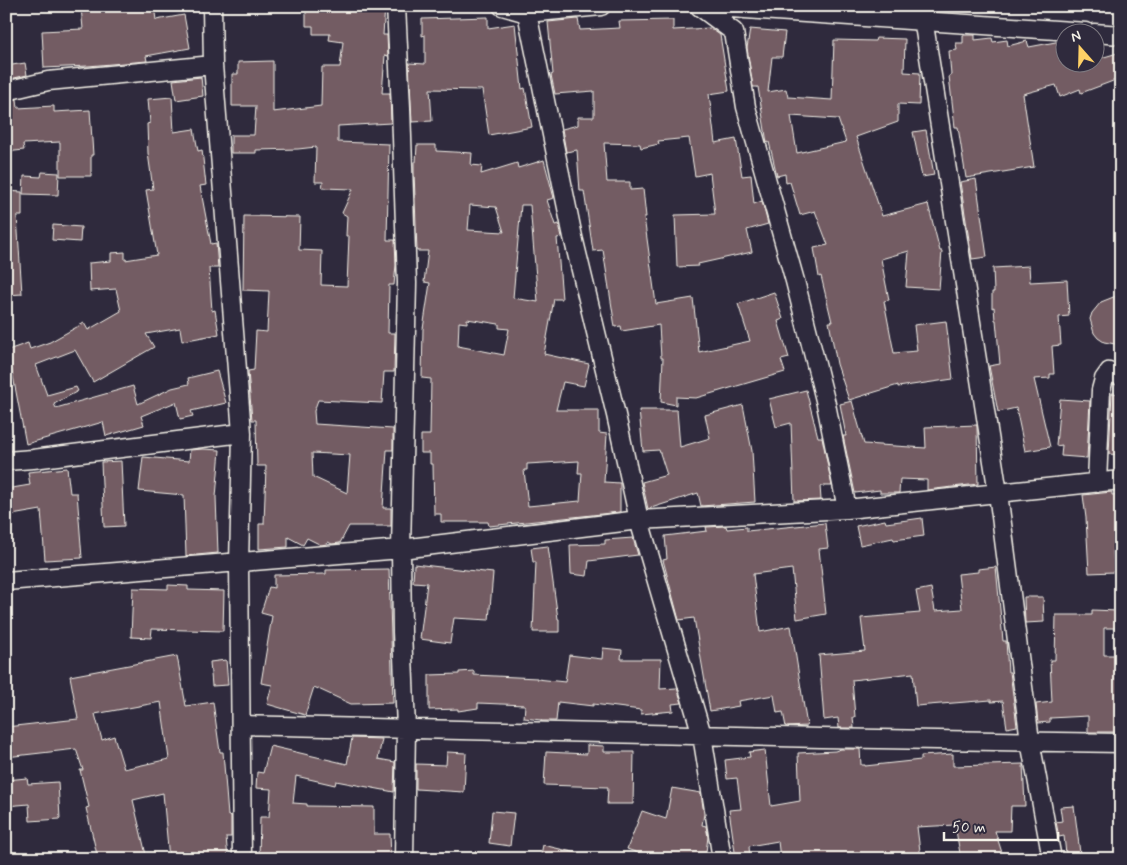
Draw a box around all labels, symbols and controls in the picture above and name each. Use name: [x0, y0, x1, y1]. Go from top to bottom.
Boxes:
north arrow: [1054, 22, 1104, 72]
text: N: [1068, 27, 1083, 47]
scale bar: [944, 810, 1058, 842]
text: 50 m: [952, 818, 986, 838]

